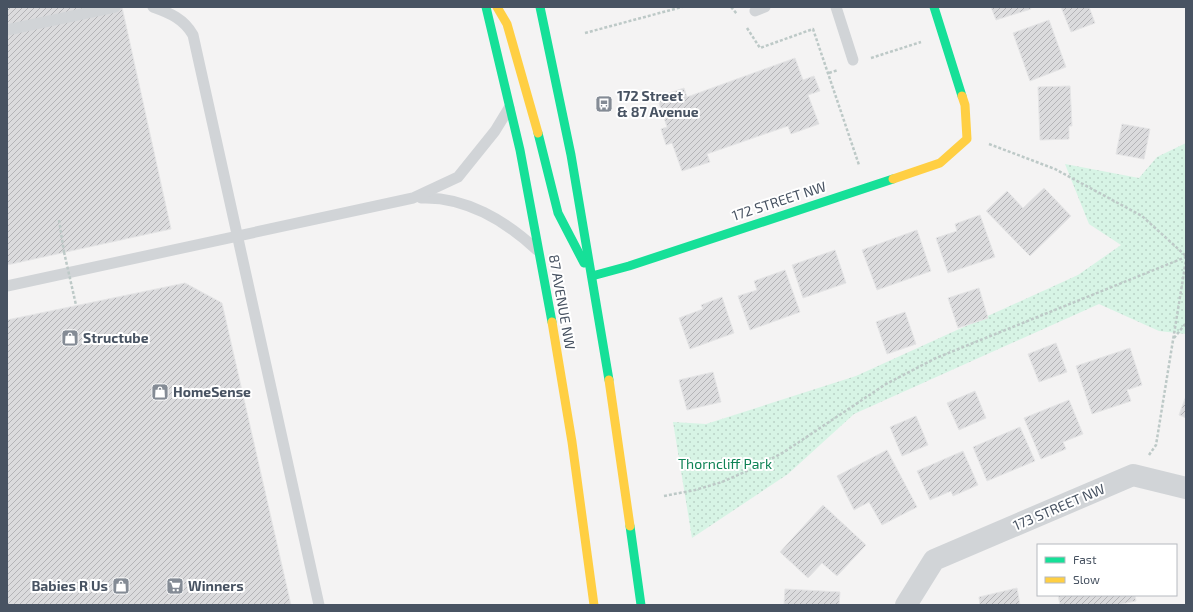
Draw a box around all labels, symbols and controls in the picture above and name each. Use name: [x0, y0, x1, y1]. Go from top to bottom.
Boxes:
place label: 172 Street & 87 Avenue: [617, 87, 699, 120]
bus stop icon: 172 Street & 87 Avenue: [594, 94, 614, 114]
street label: 172 STREET NW: [730, 177, 828, 224]
street label: 87 AVENUE NW: [546, 253, 579, 351]
shop icon: Structube: [60, 328, 80, 348]
place label: Structube: [83, 329, 149, 346]
shop icon: HomeSense: [150, 382, 170, 402]
place label: HomeSense: [173, 383, 251, 400]
park label: Thorncliff Park: [678, 455, 772, 472]
street label: 173 STREET NW: [1010, 480, 1107, 534]
legend: [1037, 544, 1177, 596]
text: Fast: [1073, 552, 1097, 566]
text: Slow: [1073, 572, 1100, 586]
shop icon: Babies R Us: [111, 576, 131, 596]
supermarket icon: Winners: [165, 576, 185, 596]
place label: Babies R Us: [31, 577, 108, 594]
place label: Winners: [188, 577, 244, 594]

